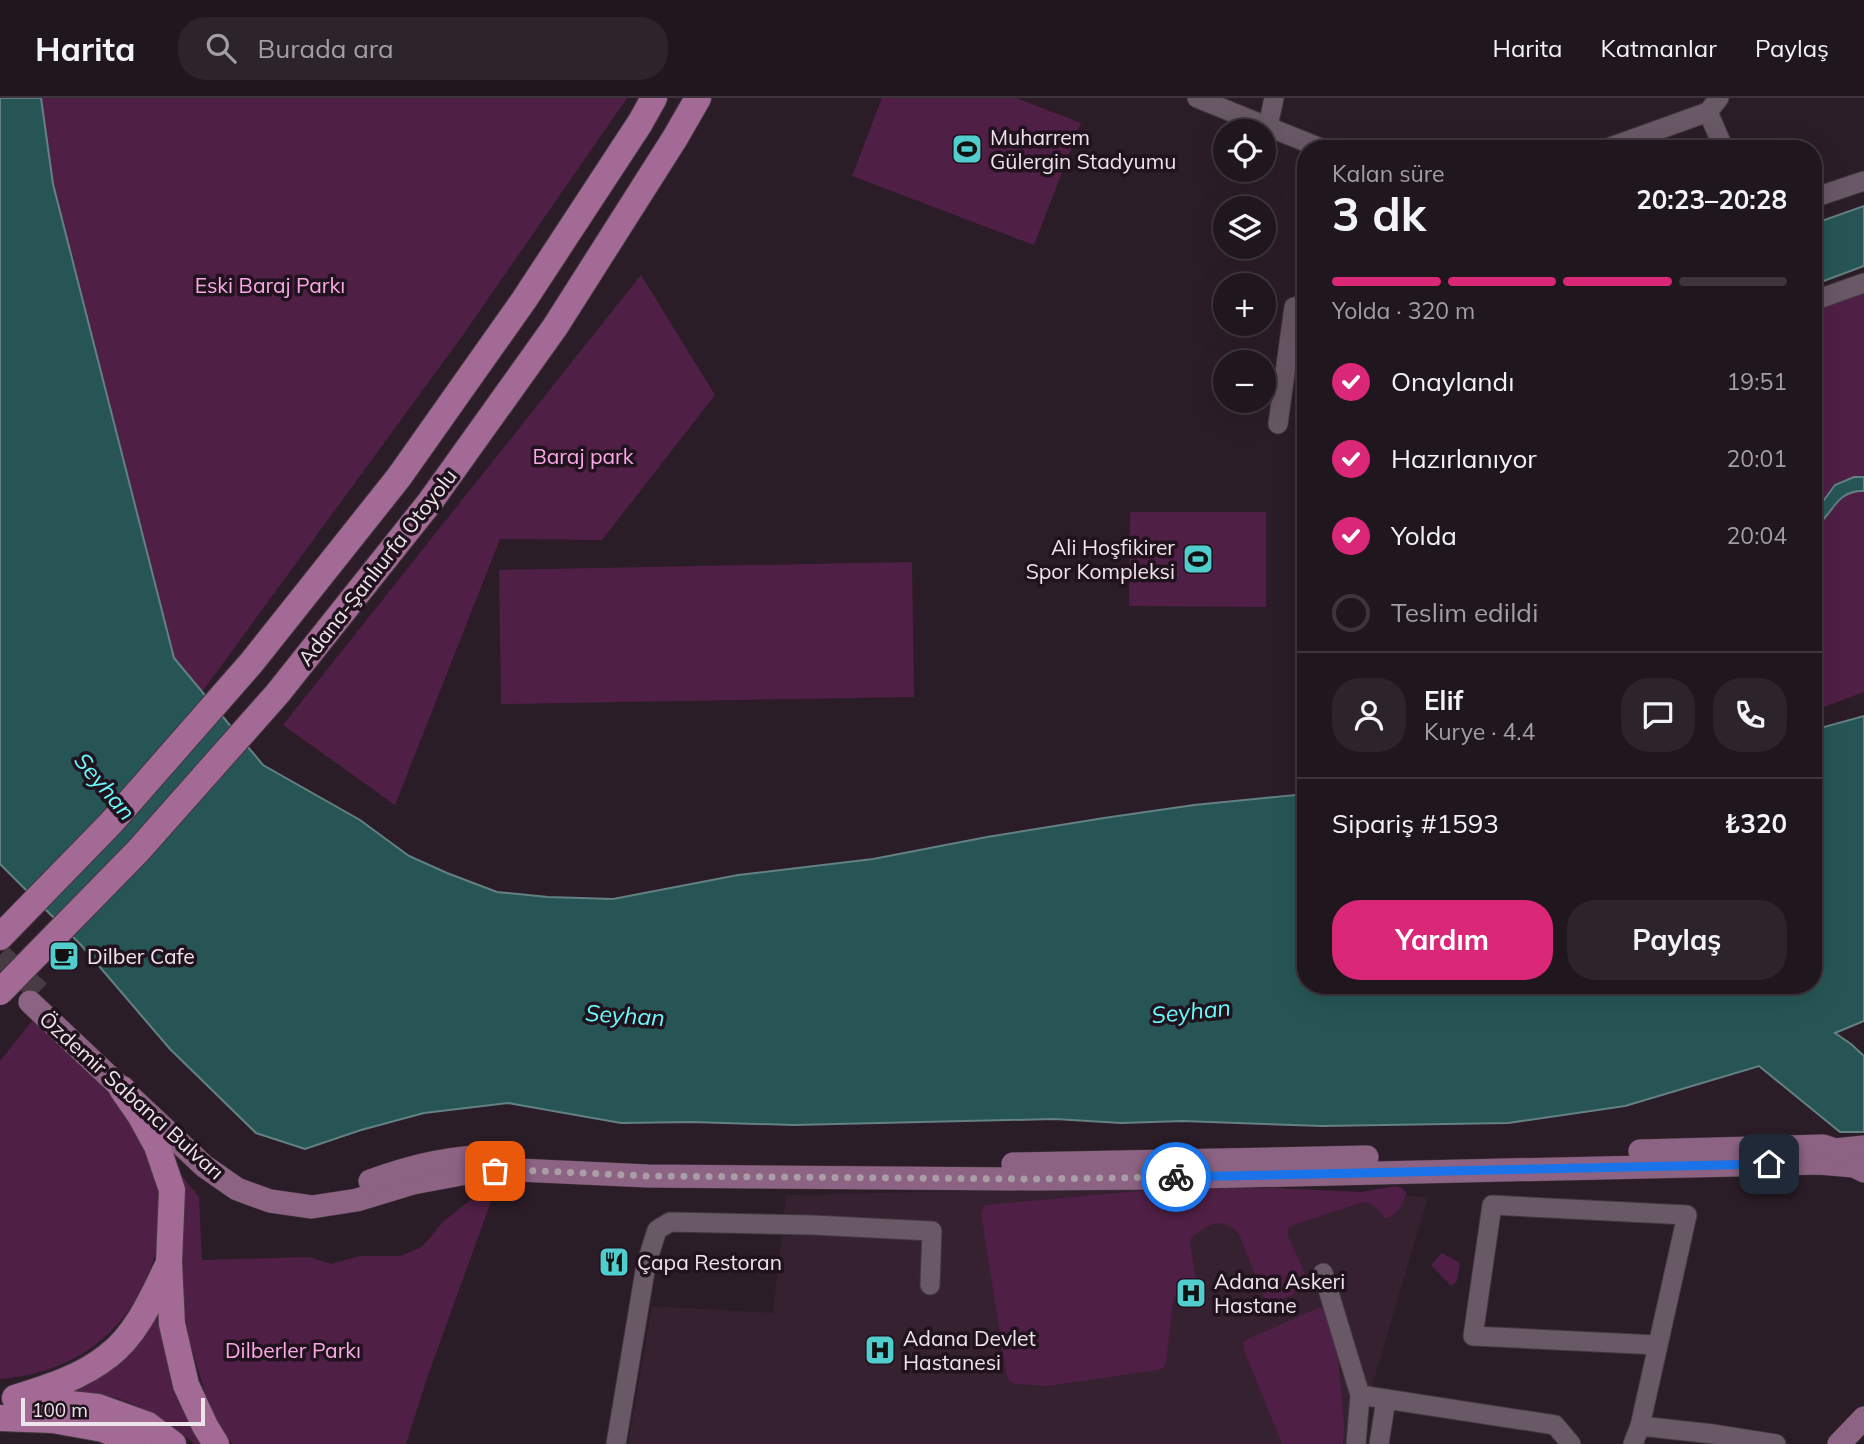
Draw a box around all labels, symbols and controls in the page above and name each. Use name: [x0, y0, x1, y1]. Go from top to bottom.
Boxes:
search box: [178, 17, 668, 80]
text: Harita: [35, 28, 136, 69]
icon: search: [202, 29, 240, 67]
text: Burada ara: [258, 32, 394, 65]
text: Harita: [1493, 33, 1563, 63]
text: Katmanlar: [1601, 33, 1717, 63]
text: Paylaş: [1755, 33, 1829, 63]
map controls: [1213, 119, 1276, 413]
button: locate: [1213, 119, 1276, 182]
place label: Muharrem Gülergin Stadyumu: [990, 124, 1176, 174]
sports icon: Muharrem Gülergin Stadyumu: [950, 132, 984, 166]
text: Kalan süre: [1332, 159, 1445, 188]
text: 20:23–20:28: [1636, 183, 1787, 216]
text: 3 dk: [1332, 185, 1426, 243]
button: layers: [1213, 196, 1276, 259]
park label: Eski Baraj Parkı: [195, 272, 345, 298]
button: +: [1213, 273, 1276, 336]
text: Yolda · 320 m: [1332, 296, 1475, 325]
button: −: [1213, 350, 1276, 413]
icon: check: [1332, 363, 1370, 401]
text: Onaylandı: [1391, 365, 1514, 398]
text: 19:51: [1727, 367, 1787, 396]
icon: check: [1332, 440, 1370, 478]
text: Hazırlanıyor: [1391, 442, 1537, 475]
park label: Baraj park: [532, 443, 634, 469]
text: 20:01: [1727, 444, 1787, 473]
street label: Adana-Şanlıurfa Otoyolu: [292, 463, 462, 671]
icon: check: [1332, 517, 1370, 555]
text: Yolda: [1391, 519, 1457, 552]
text: 20:04: [1727, 521, 1787, 550]
place label: Ali Hoşfikirer Spor Kompleksi: [1026, 534, 1175, 584]
sports icon: Ali Hoşfikirer Spor Kompleksi: [1181, 542, 1215, 576]
text: Teslim edildi: [1391, 596, 1538, 629]
button: person: [1332, 678, 1406, 752]
button: chat: [1621, 678, 1695, 752]
button: phone: [1713, 678, 1787, 752]
text: Elif: [1424, 684, 1463, 717]
text: Kurye · 4.4: [1424, 717, 1535, 746]
water label: Seyhan: [68, 746, 142, 826]
text: Sipariş #1593: [1332, 807, 1499, 840]
text: ₺320: [1725, 807, 1787, 840]
button: Yardım: [1332, 900, 1553, 980]
button: Paylaş: [1567, 900, 1787, 980]
cafe icon: Dilber Cafe: [47, 939, 81, 973]
place label: Dilber Cafe: [87, 943, 195, 969]
water label: Seyhan: [1150, 992, 1232, 1030]
water label: Seyhan: [584, 998, 666, 1032]
street label: Özdemir Sabancı Bulvarı: [34, 1005, 230, 1185]
pin: [1739, 1134, 1799, 1194]
pin: [465, 1141, 525, 1201]
courier: [1141, 1142, 1211, 1212]
icon: home: [1750, 1145, 1788, 1183]
icon: bag: [476, 1152, 514, 1190]
icon: bike: [1157, 1158, 1195, 1196]
restaurant icon: Çapa Restoran: [597, 1245, 631, 1279]
place label: Çapa Restoran: [637, 1249, 782, 1275]
place label: Adana Askeri Hastane: [1214, 1268, 1345, 1318]
hospital icon: Adana Askeri Hastane: [1174, 1276, 1208, 1310]
place label: Adana Devlet Hastanesi: [903, 1325, 1036, 1375]
hospital icon: Adana Devlet Hastanesi: [863, 1333, 897, 1367]
park label: Dilberler Parkı: [225, 1337, 361, 1363]
scale bar: [21, 1395, 205, 1427]
text: 100 m: [32, 1398, 88, 1422]

